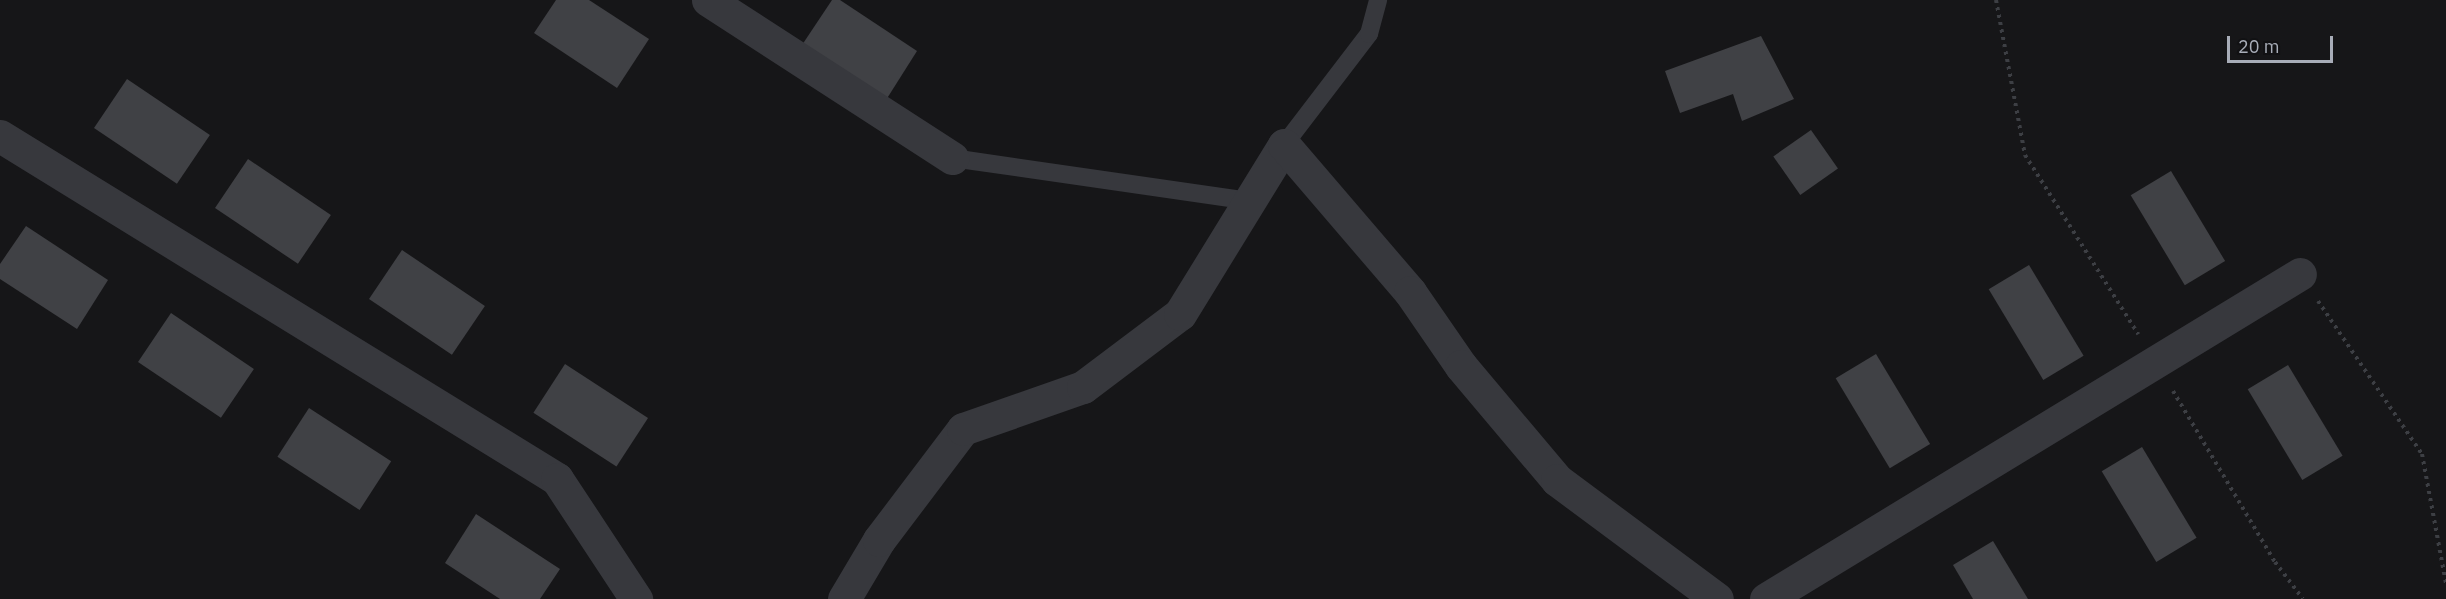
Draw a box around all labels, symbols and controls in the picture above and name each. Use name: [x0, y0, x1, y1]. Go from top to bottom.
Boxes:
scale bar: [2230, 24, 2336, 62]
text: 20 m: [2238, 35, 2280, 58]

